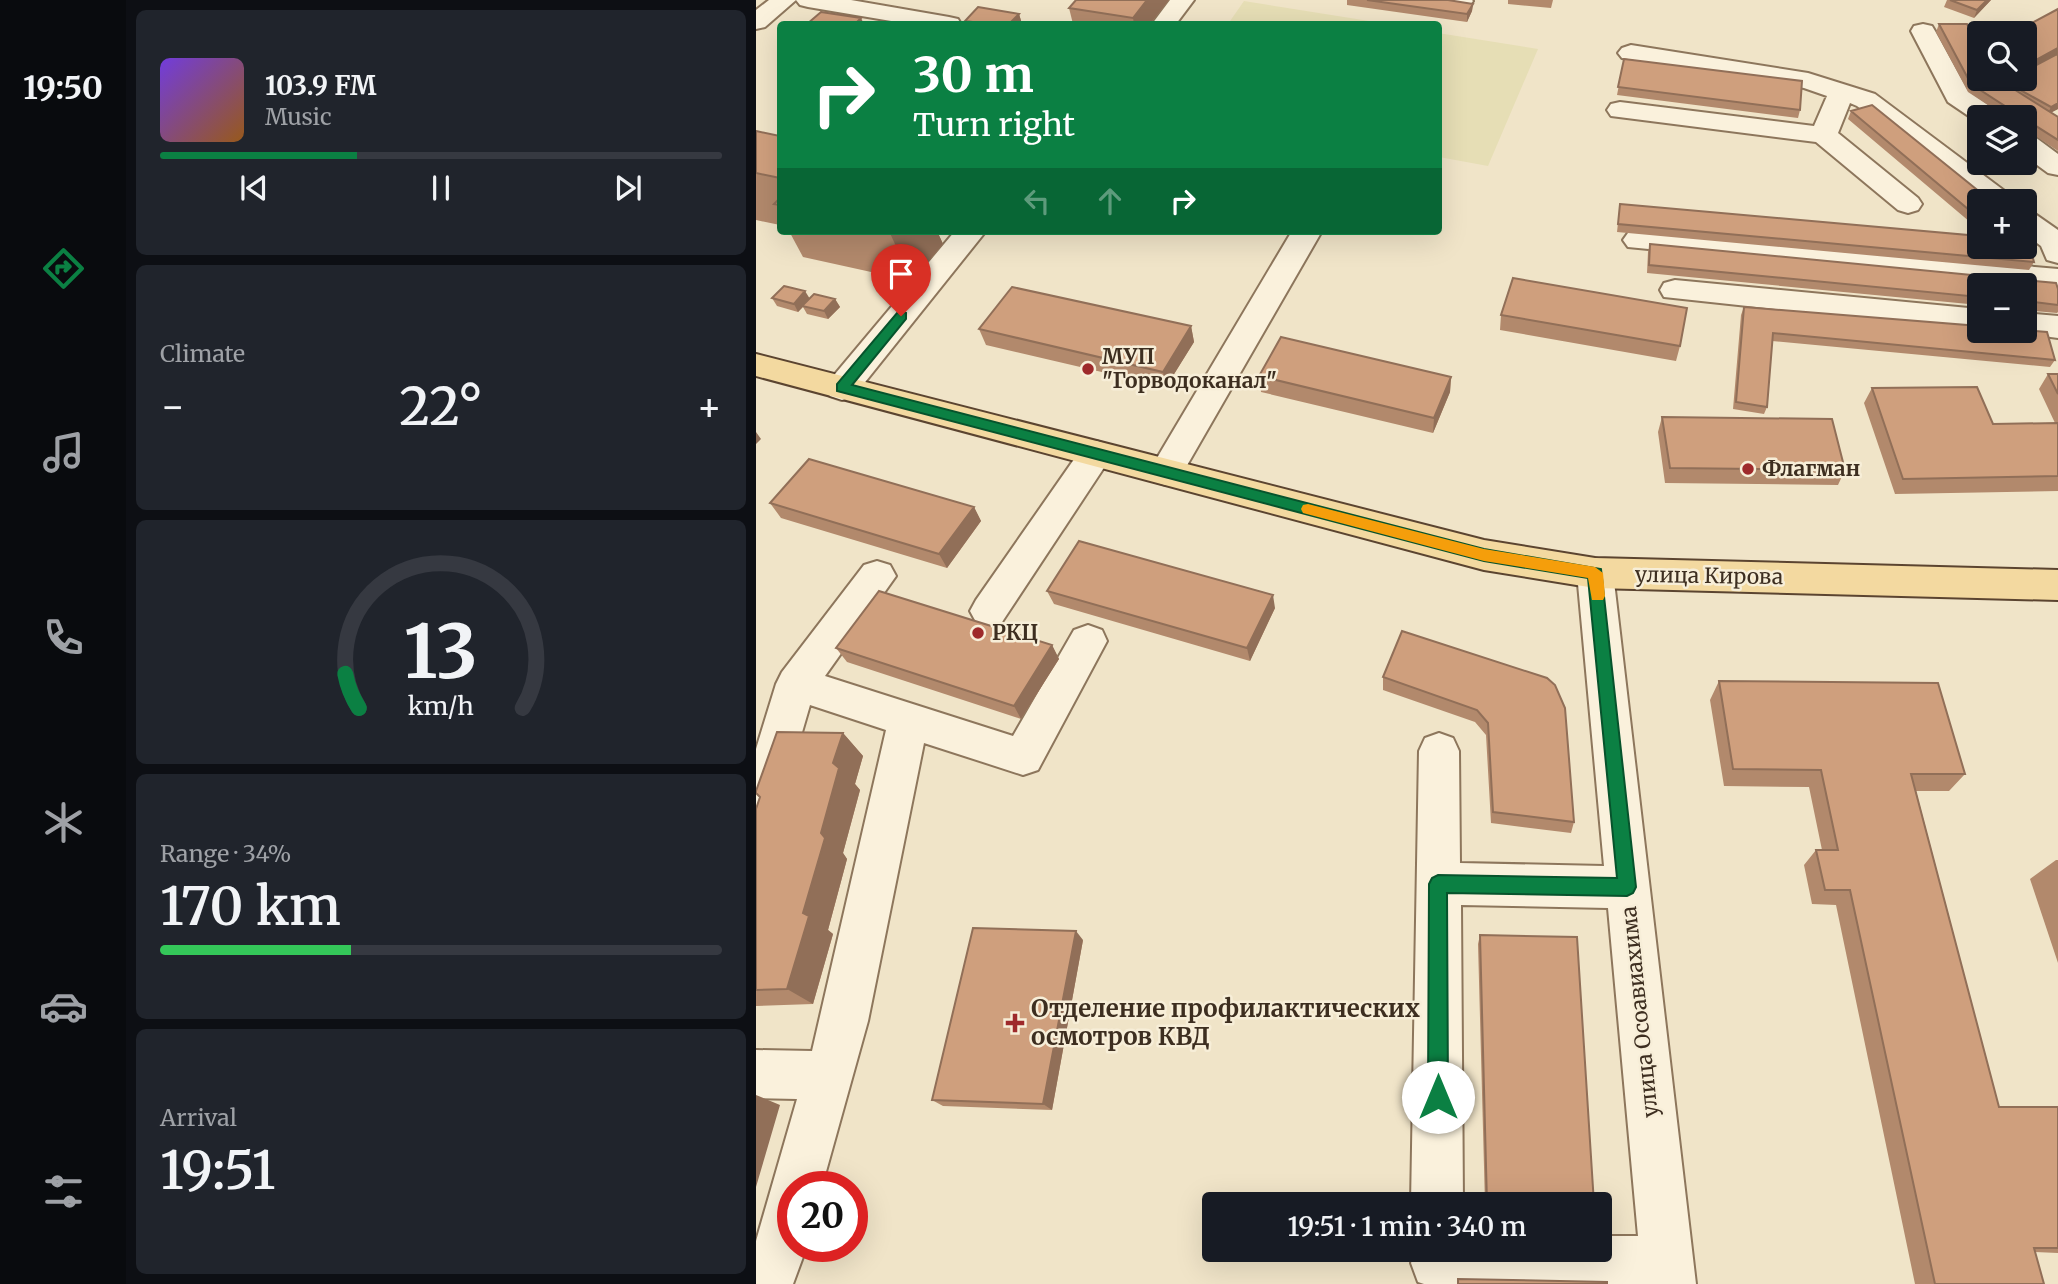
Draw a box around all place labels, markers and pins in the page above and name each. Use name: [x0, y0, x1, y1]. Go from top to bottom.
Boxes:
pin: [871, 244, 931, 316]
place label: МУП "Горводоканал": [1102, 343, 1277, 394]
marker: МУП "Горводоканал": [1080, 361, 1096, 377]
place label: Флагман: [1762, 455, 1860, 482]
marker: Флагман: [1740, 461, 1756, 477]
place label: РКЦ: [992, 619, 1038, 646]
marker: РКЦ: [970, 625, 986, 641]
place label: Отделение профилактических осмотров КВД: [1031, 993, 1420, 1052]
marker: Отделение профилактических осмотров КВД: [1005, 1013, 1025, 1033]

